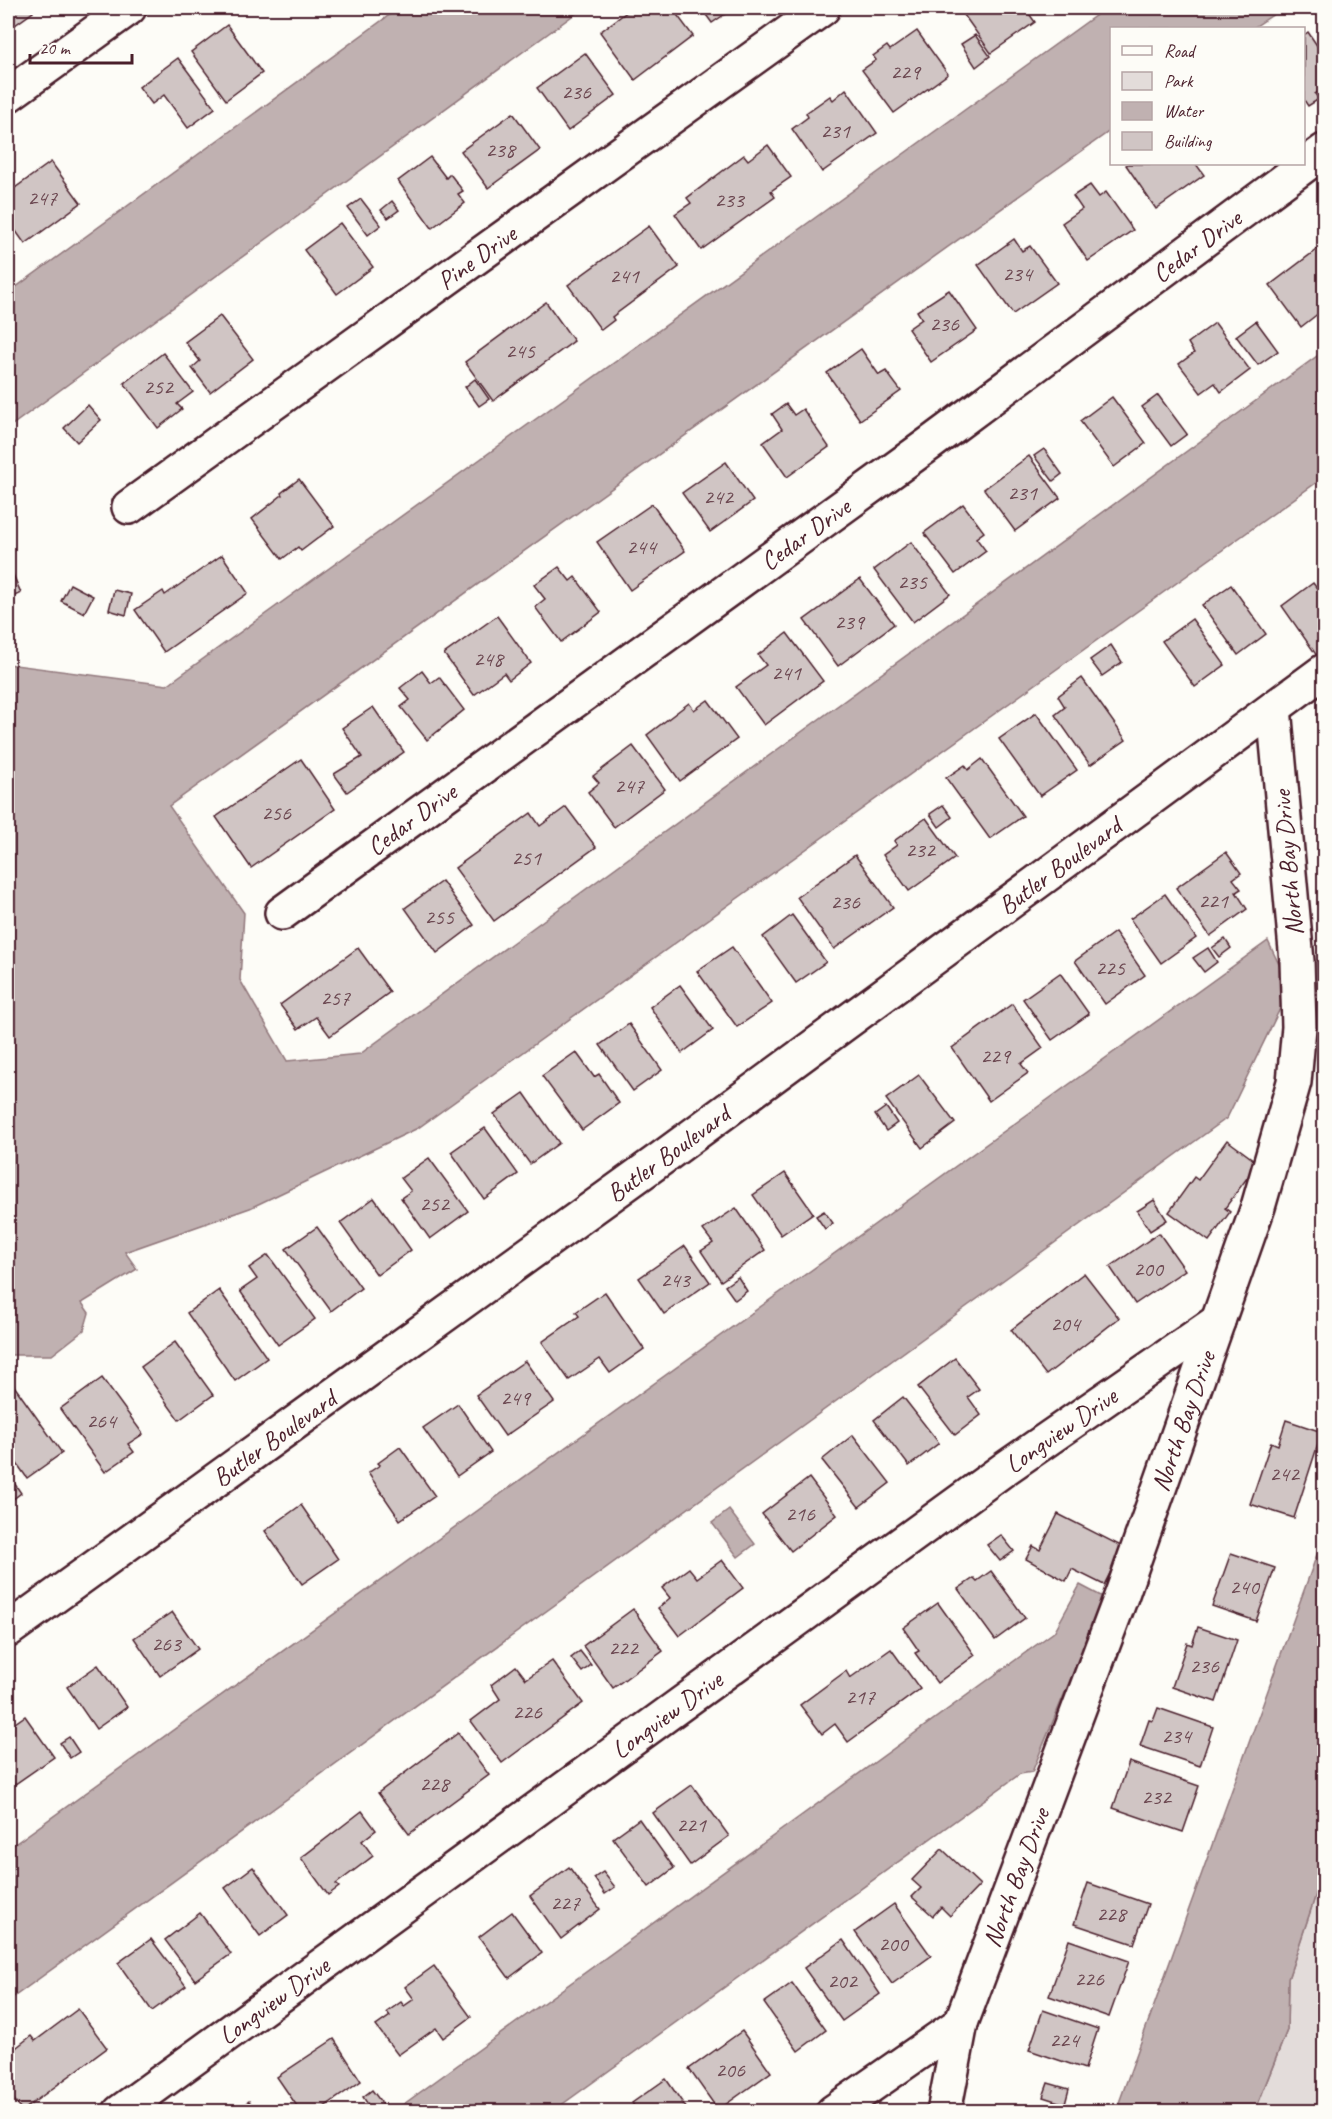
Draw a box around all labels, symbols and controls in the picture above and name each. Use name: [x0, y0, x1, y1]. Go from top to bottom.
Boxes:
scale bar: [30, 27, 132, 65]
legend: [1110, 27, 1305, 165]
text: 20 m: [39, 37, 72, 59]
text: Road: [1164, 40, 1197, 62]
house number: 229: [890, 58, 922, 86]
text: Park: [1164, 70, 1194, 92]
house number: 236: [561, 78, 592, 106]
text: Water: [1164, 100, 1205, 122]
house number: 231: [820, 117, 851, 145]
text: Building: [1164, 130, 1213, 152]
house number: 238: [485, 136, 517, 164]
house number: 247: [27, 184, 58, 212]
house number: 233: [714, 186, 746, 214]
street label: Cedar Drive: [1145, 200, 1250, 290]
street label: Pine Drive: [430, 216, 525, 297]
house number: 234: [1002, 260, 1034, 288]
house number: 241: [609, 262, 640, 290]
house number: 236: [929, 310, 960, 338]
house number: 245: [505, 337, 536, 365]
house number: 252: [143, 373, 175, 401]
house number: 231: [1007, 479, 1038, 507]
house number: 242: [703, 483, 735, 511]
street label: Cedar Drive: [754, 489, 859, 578]
house number: 244: [626, 533, 658, 561]
house number: 235: [897, 568, 928, 596]
house number: 239: [834, 608, 866, 636]
house number: 248: [473, 645, 505, 673]
house number: 241: [771, 659, 802, 687]
house number: 247: [614, 772, 645, 800]
street label: Cedar Drive: [360, 774, 465, 863]
street label: North Bay Drive: [1265, 786, 1311, 937]
house number: 256: [261, 799, 292, 827]
street label: Butler Boulevard: [991, 807, 1131, 922]
house number: 232: [905, 836, 937, 864]
house number: 251: [511, 844, 542, 872]
house number: 221: [1198, 887, 1229, 915]
house number: 236: [830, 888, 861, 916]
house number: 255: [424, 903, 455, 931]
house number: 225: [1095, 954, 1126, 982]
house number: 257: [320, 984, 351, 1012]
house number: 229: [980, 1042, 1012, 1070]
street label: Butler Boulevard: [600, 1095, 739, 1209]
house number: 252: [419, 1190, 451, 1218]
house number: 200: [1133, 1255, 1165, 1283]
house number: 243: [660, 1266, 692, 1294]
house number: 204: [1050, 1310, 1082, 1338]
street label: North Bay Drive: [1143, 1344, 1223, 1496]
street label: Longview Drive: [998, 1379, 1125, 1480]
street label: Butler Boulevard: [206, 1380, 345, 1494]
house number: 249: [500, 1384, 532, 1412]
house number: 264: [86, 1407, 118, 1435]
house number: 242: [1269, 1460, 1301, 1488]
house number: 216: [785, 1500, 816, 1528]
house number: 240: [1229, 1573, 1261, 1601]
house number: 263: [151, 1630, 183, 1658]
house number: 222: [608, 1634, 640, 1662]
house number: 236: [1189, 1652, 1220, 1680]
street label: Longview Drive: [605, 1662, 730, 1766]
house number: 217: [845, 1683, 876, 1711]
house number: 226: [512, 1698, 543, 1726]
house number: 234: [1161, 1722, 1193, 1750]
house number: 228: [419, 1770, 451, 1798]
house number: 232: [1141, 1783, 1173, 1811]
street label: North Bay Drive: [974, 1801, 1058, 1952]
house number: 221: [676, 1811, 707, 1839]
house number: 227: [550, 1889, 581, 1917]
house number: 228: [1096, 1900, 1128, 1928]
house number: 200: [878, 1930, 910, 1958]
street label: Longview Drive: [212, 1948, 337, 2052]
house number: 226: [1074, 1965, 1105, 1993]
house number: 202: [827, 1967, 859, 1995]
house number: 224: [1049, 2026, 1081, 2054]
house number: 206: [715, 2056, 746, 2084]

